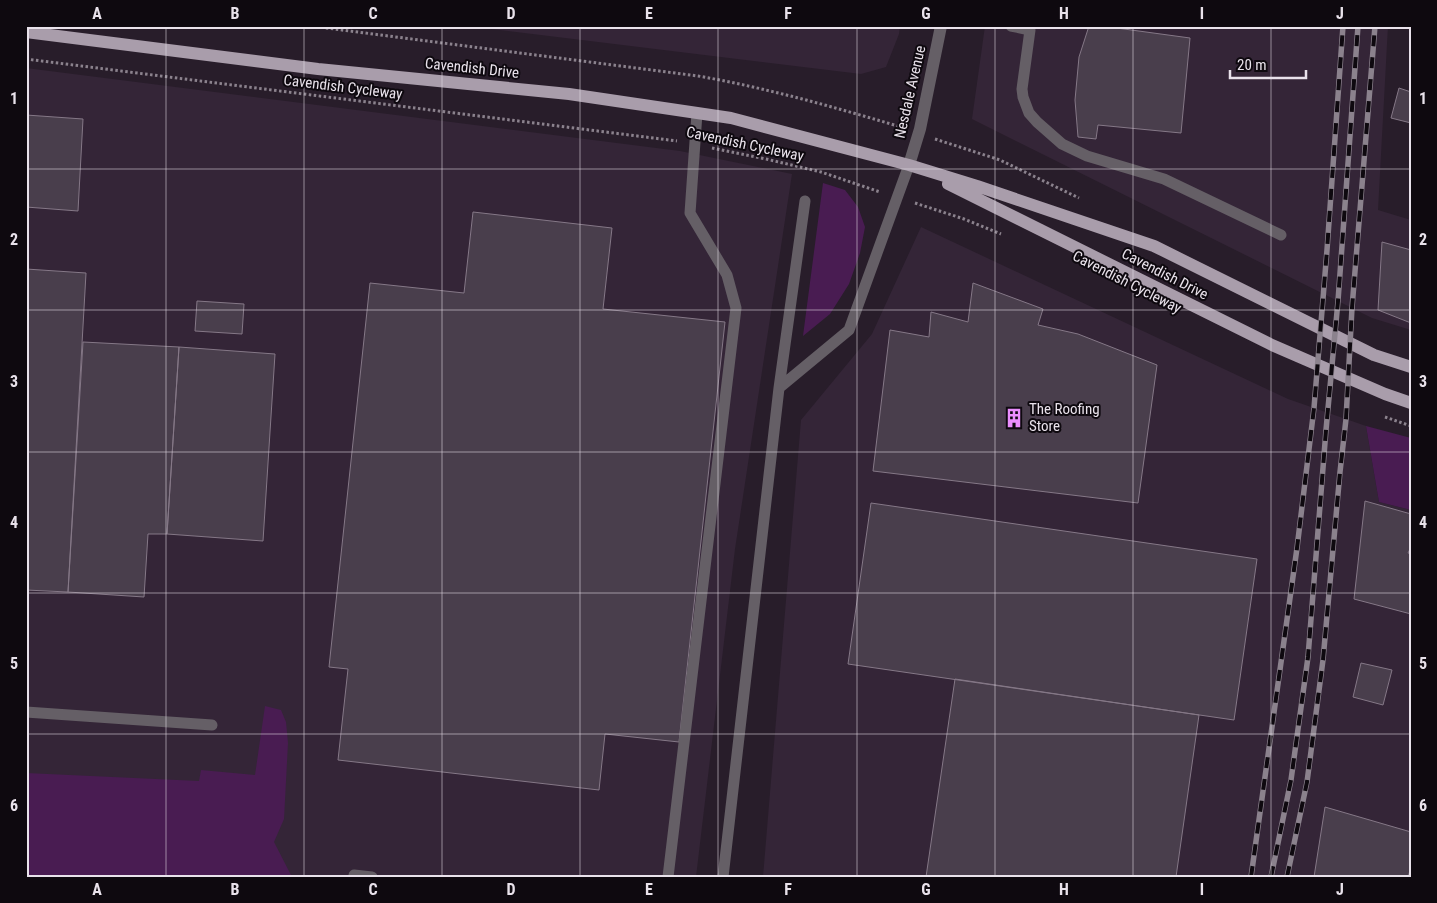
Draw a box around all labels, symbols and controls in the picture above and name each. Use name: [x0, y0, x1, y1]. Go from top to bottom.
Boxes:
text: A: [92, 4, 102, 23]
text: B: [231, 4, 240, 23]
text: C: [368, 4, 378, 23]
text: D: [506, 4, 516, 23]
text: E: [645, 4, 653, 23]
text: F: [784, 4, 792, 23]
text: G: [921, 4, 931, 23]
text: H: [1059, 4, 1069, 23]
text: I: [1200, 4, 1204, 23]
text: J: [1336, 4, 1344, 23]
street label: Nesdale Avenue: [891, 44, 929, 140]
scale bar: [1230, 48, 1306, 80]
street label: Cavendish Drive: [424, 54, 520, 82]
text: 20 m: [1237, 56, 1267, 74]
street label: Cavendish Cycleway: [282, 71, 404, 103]
text: 1: [10, 89, 18, 108]
text: 1: [1419, 89, 1427, 108]
street label: Cavendish Cycleway: [685, 123, 805, 165]
text: 2: [10, 230, 18, 249]
text: 2: [1419, 230, 1427, 249]
street label: Cavendish Drive: [1119, 245, 1211, 303]
street label: Cavendish Cycleway: [1070, 247, 1184, 317]
text: 3: [10, 372, 18, 391]
text: 3: [1419, 372, 1427, 391]
place label: The Roofing Store: [1029, 400, 1100, 435]
building icon: The Roofing Store: [1003, 407, 1025, 429]
text: 4: [10, 513, 18, 532]
text: 4: [1419, 513, 1427, 532]
text: 5: [10, 654, 18, 673]
text: 5: [1419, 654, 1427, 673]
text: 6: [10, 796, 18, 815]
text: 6: [1419, 796, 1427, 815]
text: A: [92, 880, 102, 899]
text: B: [231, 880, 240, 899]
text: C: [368, 880, 378, 899]
text: D: [506, 880, 516, 899]
text: E: [645, 880, 653, 899]
text: F: [784, 880, 792, 899]
text: G: [921, 880, 931, 899]
text: H: [1059, 880, 1069, 899]
text: I: [1200, 880, 1204, 899]
text: J: [1336, 880, 1344, 899]

